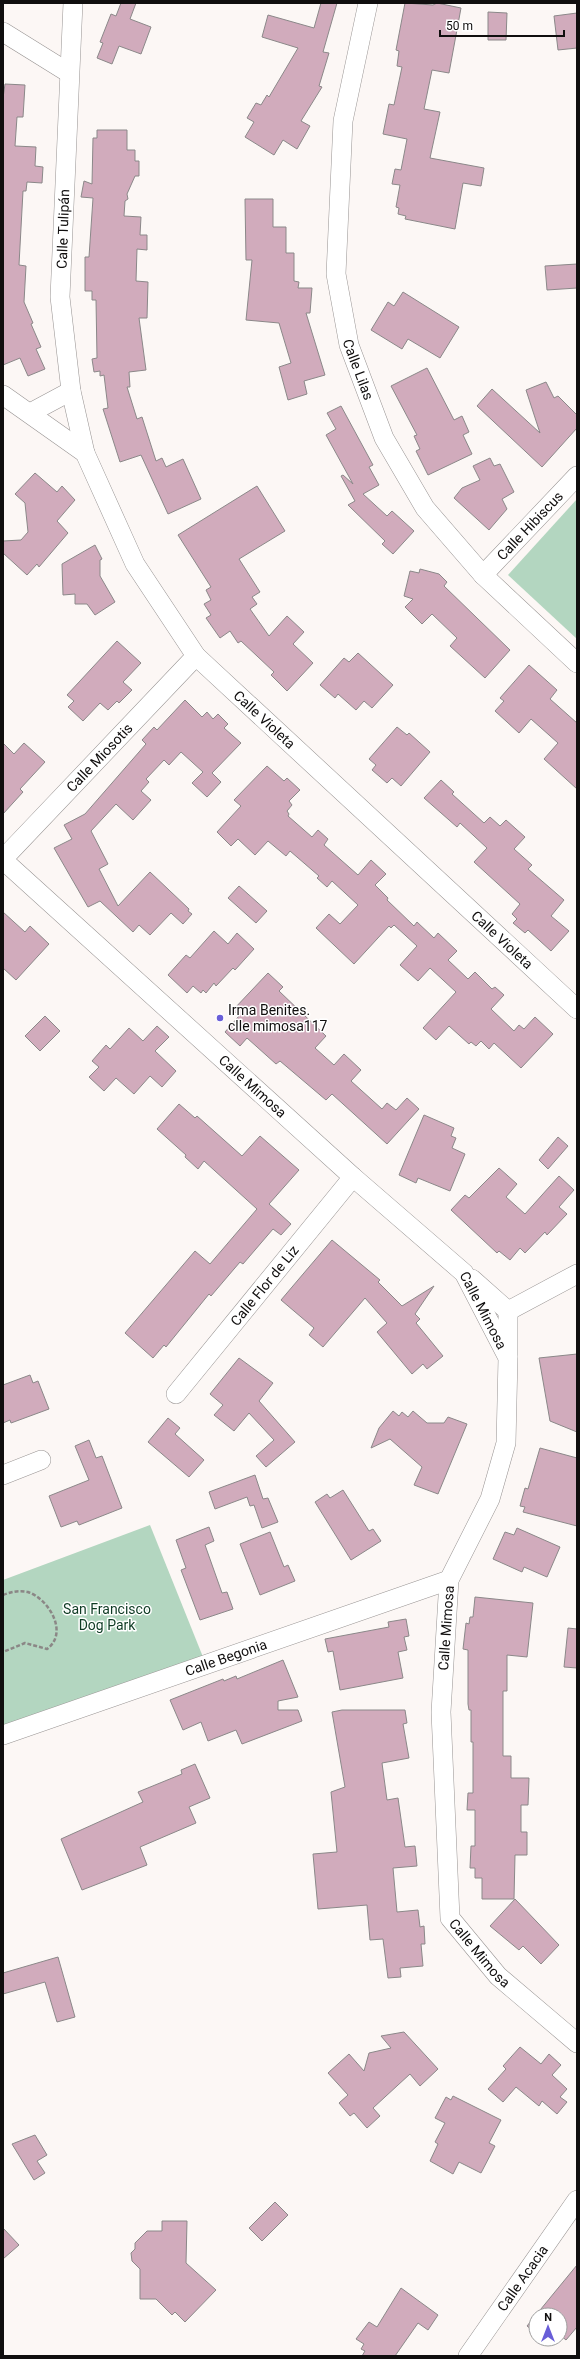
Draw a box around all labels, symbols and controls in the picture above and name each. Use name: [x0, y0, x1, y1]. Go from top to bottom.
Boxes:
scale bar: [440, 12, 564, 38]
text: 50 m: [446, 19, 473, 33]
street label: Calle Tulipán: [54, 189, 72, 269]
street label: Calle Lilas: [340, 338, 377, 402]
street label: Calle Hibiscus: [493, 488, 566, 563]
street label: Calle Violeta: [231, 687, 299, 752]
street label: Calle Miosotis: [63, 720, 136, 795]
street label: Calle Violeta: [468, 907, 536, 972]
place label: Irma Benites. clle mimosa117: [228, 1002, 328, 1034]
marker: Irma Benites. clle mimosa117: [215, 1013, 225, 1023]
street label: Calle Mimosa: [216, 1052, 290, 1121]
street label: Calle Flor de Liz: [227, 1242, 302, 1329]
street label: Calle Mimosa: [457, 1269, 510, 1352]
street label: Calle Mimosa: [435, 1585, 457, 1671]
park label: San Francisco Dog Park: [63, 1601, 151, 1633]
street label: Calle Begonia: [183, 1636, 269, 1679]
street label: Calle Mimosa: [446, 1915, 513, 1991]
street label: Calle Acacia: [494, 2242, 551, 2314]
north arrow: [528, 2307, 568, 2347]
text: N: [544, 2311, 552, 2324]

